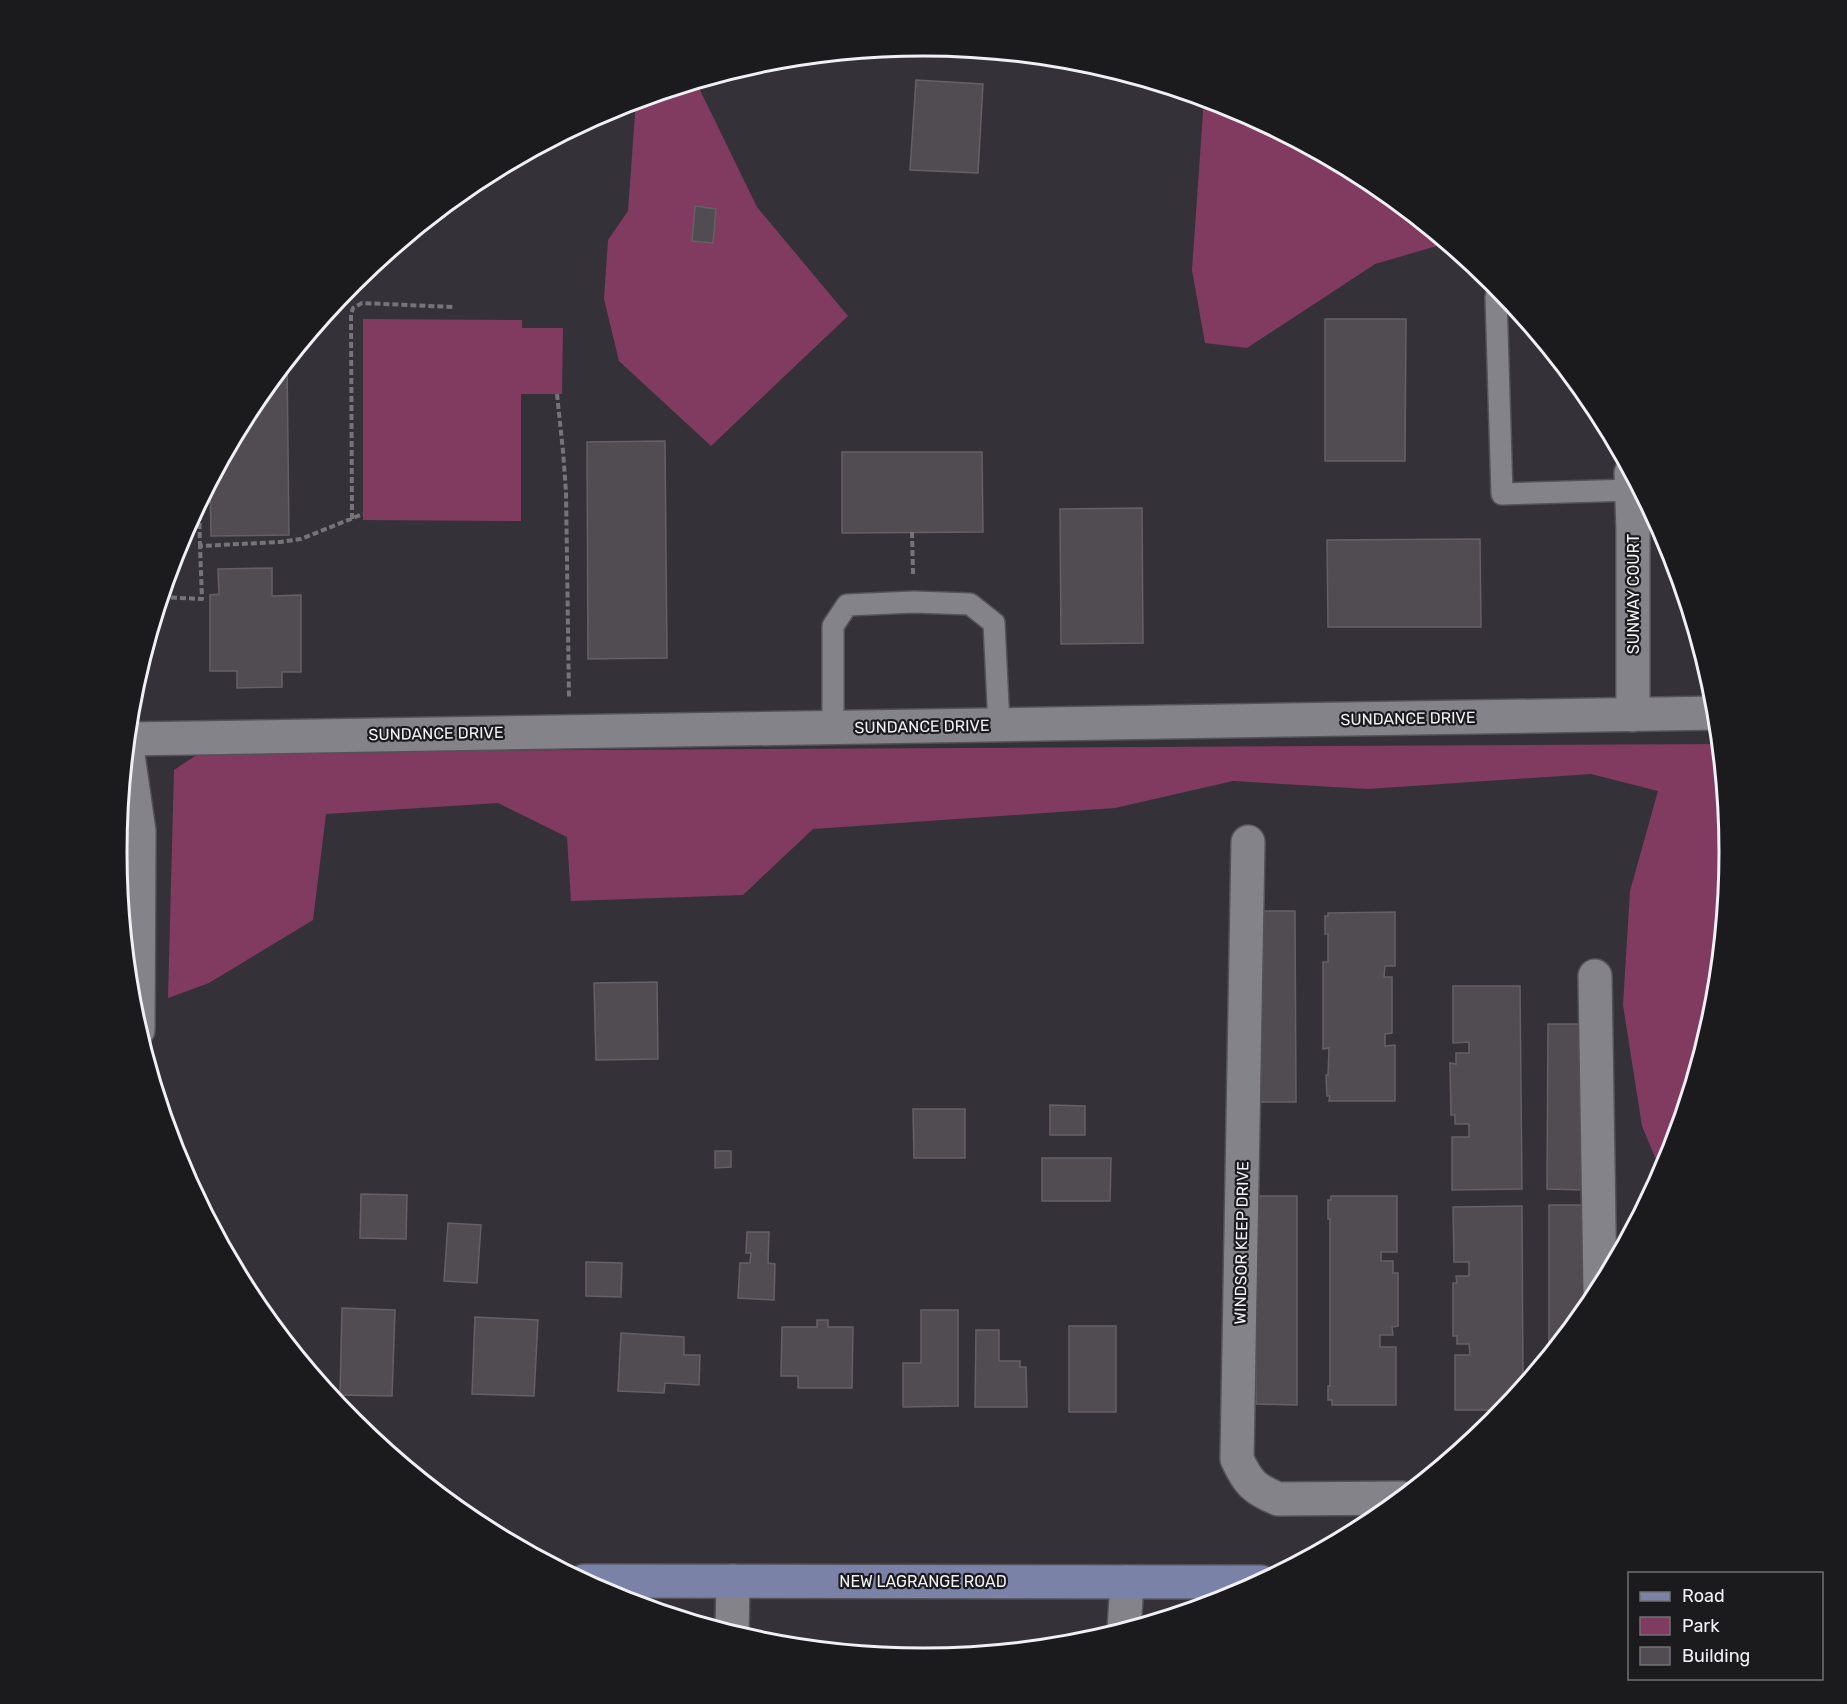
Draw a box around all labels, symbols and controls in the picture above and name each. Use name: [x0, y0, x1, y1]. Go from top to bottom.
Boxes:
street label: SUNWAY COURT: [1624, 534, 1643, 654]
street label: SUNDANCE DRIVE: [1340, 708, 1476, 729]
street label: SUNDANCE DRIVE: [854, 716, 990, 737]
street label: SUNDANCE DRIVE: [368, 723, 504, 744]
street label: WINDSOR KEEP DRIVE: [1231, 1161, 1252, 1325]
street label: NEW LAGRANGE ROAD: [839, 1572, 1007, 1591]
legend: [1628, 1572, 1823, 1680]
text: Road: [1682, 1585, 1725, 1607]
text: Park: [1682, 1615, 1720, 1637]
text: Building: [1682, 1645, 1750, 1667]

